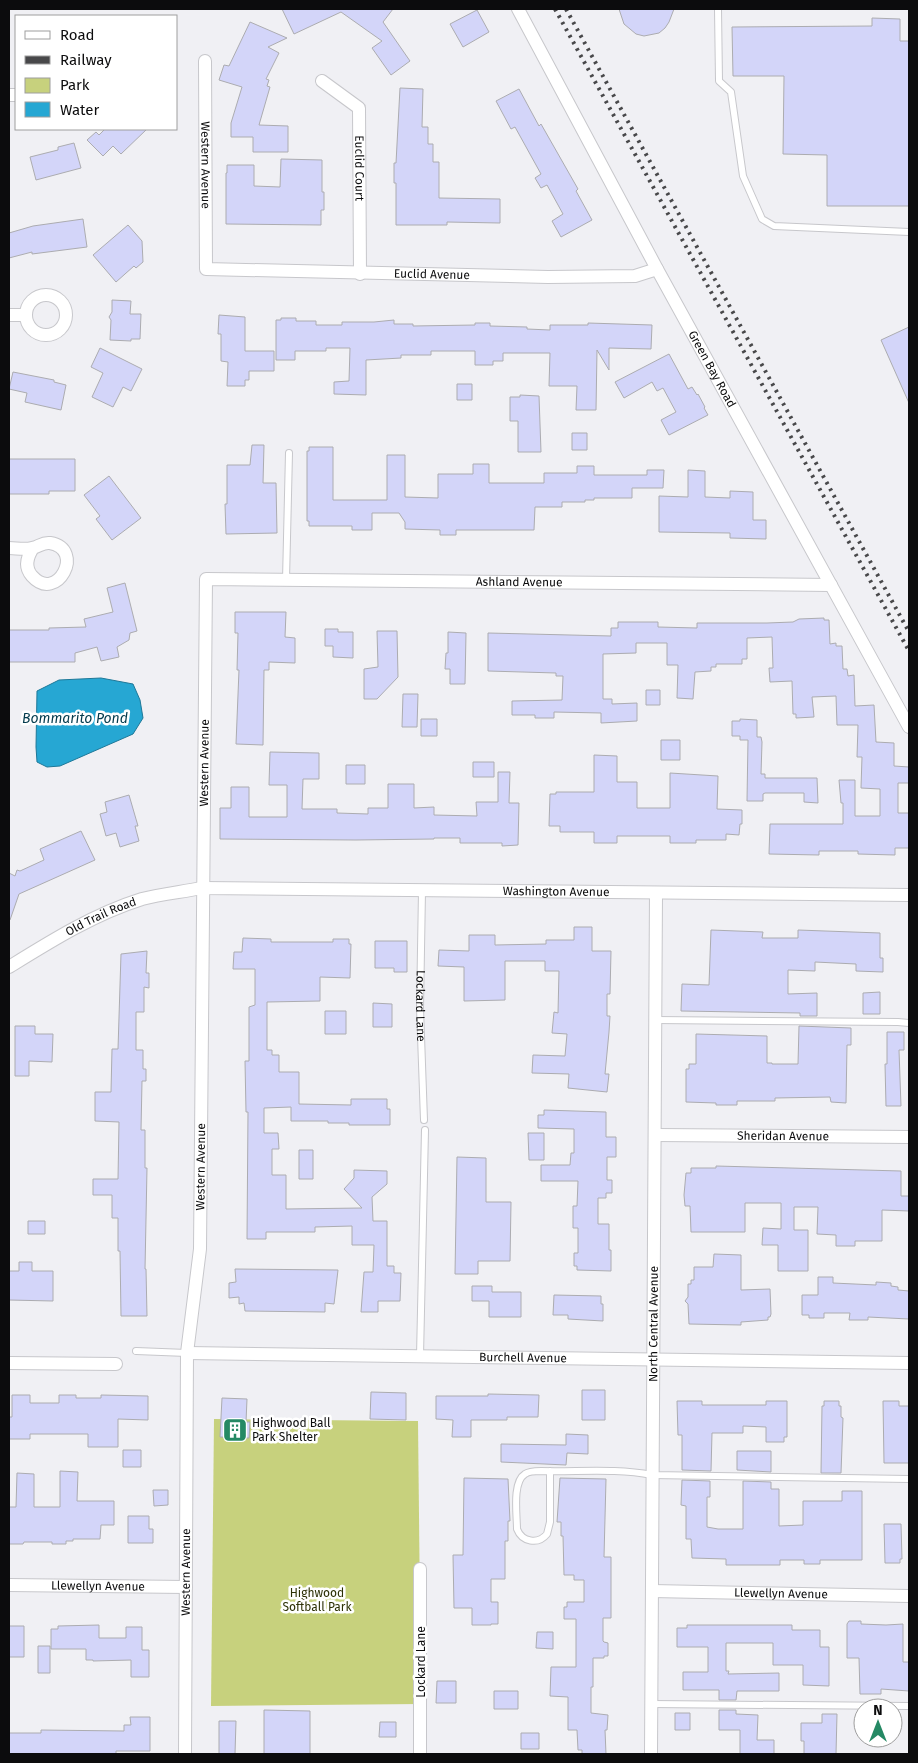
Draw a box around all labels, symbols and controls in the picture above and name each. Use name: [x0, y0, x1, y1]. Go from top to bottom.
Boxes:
legend: [15, 15, 178, 130]
text: Road: [60, 26, 95, 44]
text: Railway: [60, 51, 112, 69]
text: Park: [60, 76, 90, 94]
text: Water: [60, 101, 99, 119]
street label: Western Avenue: [198, 121, 213, 209]
street label: Euclid Court: [352, 135, 367, 202]
street label: Euclid Avenue: [394, 266, 470, 282]
street label: Green Bay Road: [685, 328, 739, 410]
street label: Ashland Avenue: [476, 575, 563, 589]
water label: Bommarito Pond: [22, 710, 128, 727]
street label: Western Avenue: [197, 719, 212, 807]
street label: Washington Avenue: [503, 884, 610, 899]
street label: Old Trail Road: [63, 894, 138, 939]
street label: Lockard Lane: [413, 970, 428, 1042]
street label: Western Avenue: [193, 1123, 208, 1211]
street label: Sheridan Avenue: [737, 1129, 829, 1143]
street label: North Central Avenue: [646, 1266, 661, 1382]
street label: Burchell Avenue: [479, 1350, 567, 1365]
place label: Highwood Ball Park Shelter: [252, 1416, 331, 1444]
building icon: Highwood Ball Park Shelter: [222, 1417, 248, 1443]
street label: Western Avenue: [179, 1528, 193, 1616]
street label: Llewellyn Avenue: [51, 1578, 145, 1594]
park label: Highwood Softball Park: [282, 1586, 352, 1614]
street label: Llewellyn Avenue: [734, 1586, 828, 1601]
street label: Lockard Lane: [414, 1626, 428, 1698]
north arrow: [853, 1698, 903, 1748]
text: N: [873, 1702, 883, 1719]

